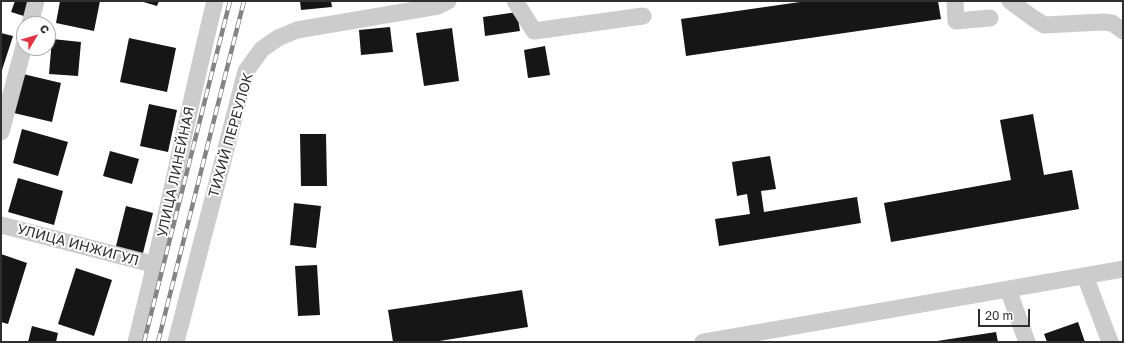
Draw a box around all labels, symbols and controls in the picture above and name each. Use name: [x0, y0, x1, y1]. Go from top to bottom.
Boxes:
north arrow: [16, 16, 56, 56]
text: С: [38, 22, 53, 36]
street label: ТИХИЙ ПЕРЕУЛОК: [205, 71, 257, 199]
street label: УЛИЦА ЛИНЕЙНАЯ: [154, 105, 198, 239]
street label: УЛИЦА ИНЖИГУЛ: [15, 221, 141, 269]
scale bar: [980, 301, 1032, 327]
text: 20 m: [985, 308, 1013, 323]

